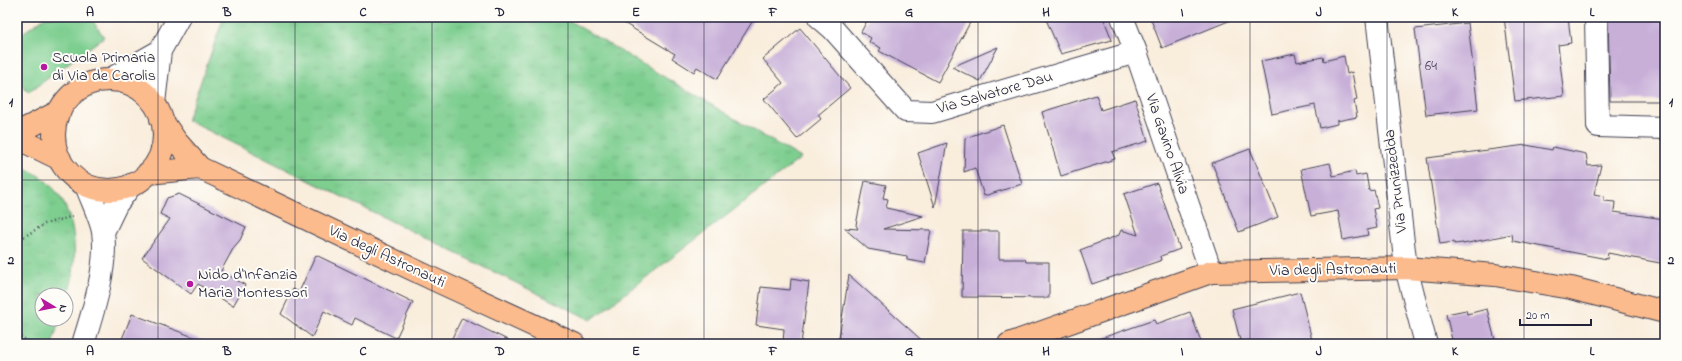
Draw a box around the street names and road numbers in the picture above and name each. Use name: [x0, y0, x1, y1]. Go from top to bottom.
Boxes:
street label: Via Salvatore Dau: [933, 65, 1056, 121]
street label: Via Gavino Alivia: [1138, 90, 1195, 198]
street label: Via Prunizzedda: [1378, 128, 1414, 235]
street label: Via degli Astronauti: [324, 219, 450, 295]
street label: Via degli Astronauti: [1268, 257, 1397, 283]

